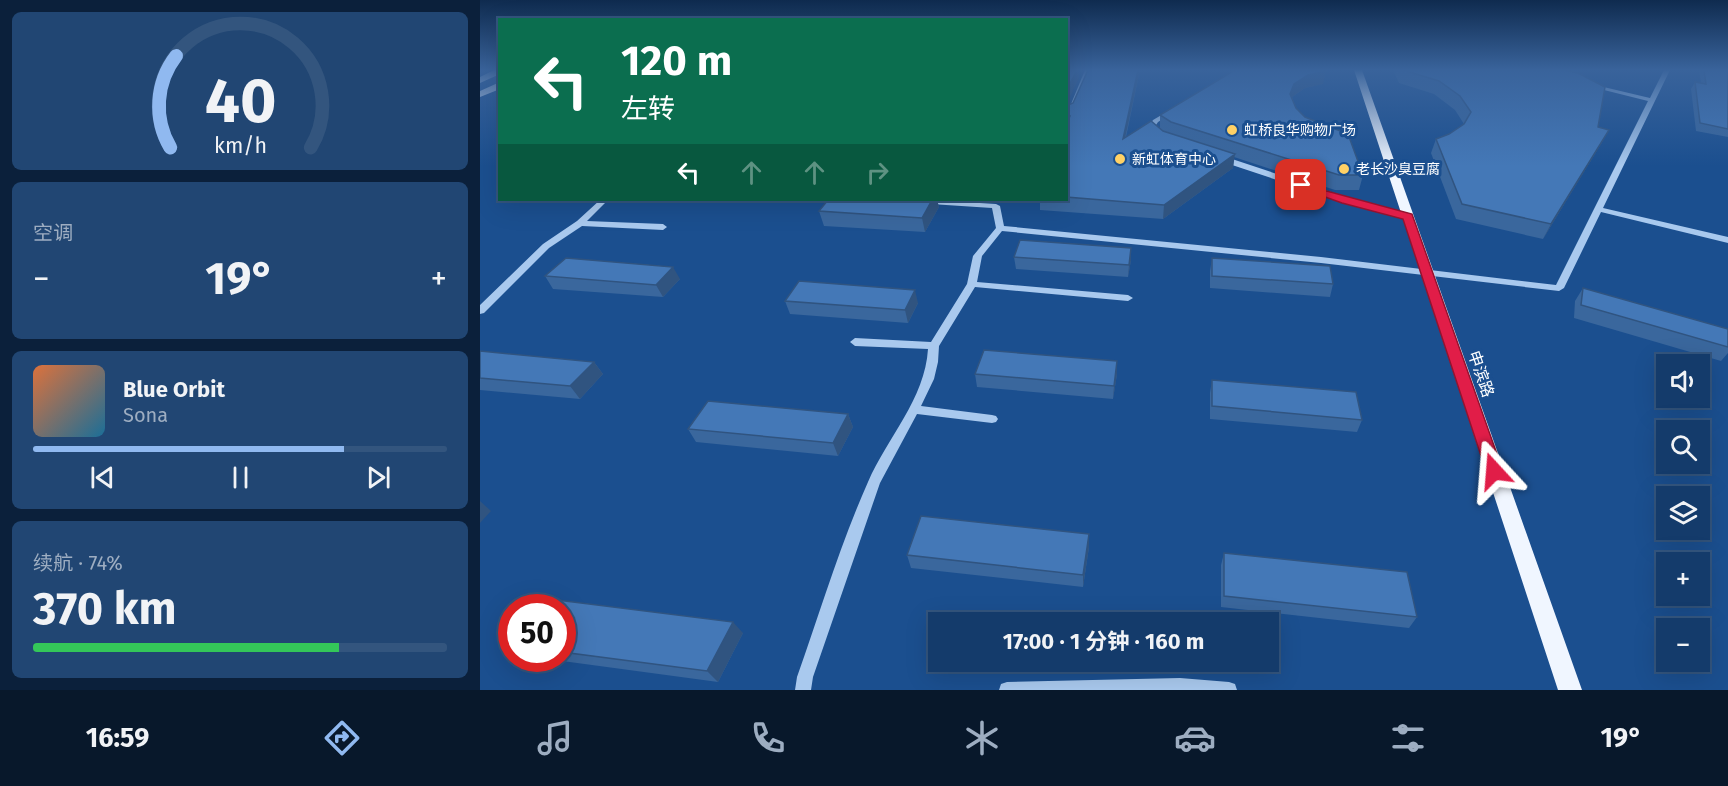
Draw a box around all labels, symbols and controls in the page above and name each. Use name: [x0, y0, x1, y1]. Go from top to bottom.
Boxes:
text: 120 m: [621, 36, 732, 86]
icon: left: [522, 42, 600, 120]
text: 40: [204, 64, 276, 139]
text: 左转: [621, 93, 675, 125]
place label: 虹桥良华购物广场: [1244, 122, 1356, 139]
marker: 虹桥良华购物广场: [1225, 123, 1239, 137]
text: km/h: [213, 133, 267, 159]
place label: 新虹体育中心: [1132, 151, 1216, 168]
marker: 新虹体育中心: [1113, 152, 1127, 166]
icon: left: [672, 156, 705, 189]
icon: ahead: [735, 156, 768, 189]
icon: ahead: [798, 156, 831, 189]
icon: right: [861, 156, 894, 189]
pin: [1275, 159, 1326, 210]
place label: 老长沙臭豆腐: [1356, 161, 1440, 178]
marker: 老长沙臭豆腐: [1337, 162, 1351, 176]
icon: arrive: [1284, 168, 1317, 201]
text: 空调: [33, 221, 73, 245]
text: 19°: [205, 252, 275, 306]
text: −: [33, 259, 50, 299]
text: +: [431, 259, 447, 299]
street label: 申滨路: [1464, 348, 1498, 400]
map controls: [1656, 354, 1710, 672]
button: sound: [1656, 354, 1710, 408]
text: Blue Orbit: [123, 376, 225, 403]
text: Sona: [123, 403, 168, 427]
button: search: [1656, 420, 1710, 474]
position arrow: [1462, 439, 1526, 503]
icon: previous: [86, 461, 119, 494]
icon: pause: [224, 461, 257, 494]
icon: next: [362, 461, 395, 494]
button: layers: [1656, 486, 1710, 540]
text: 续航 · 74%: [33, 551, 123, 575]
button: +: [1656, 552, 1710, 606]
text: 370 km: [33, 582, 177, 636]
speed limit sign: 50: [498, 594, 576, 672]
button: −: [1656, 618, 1710, 672]
text: 17:00 · 1 分钟 · 160 m: [1003, 628, 1204, 655]
icon: directions: [321, 717, 363, 759]
icon: music: [534, 717, 576, 759]
icon: phone: [747, 717, 789, 759]
icon: climate: [961, 717, 1003, 759]
icon: car: [1174, 717, 1216, 759]
icon: filters: [1387, 717, 1429, 759]
text: 16:59: [86, 722, 149, 754]
text: 19°: [1601, 722, 1642, 754]

